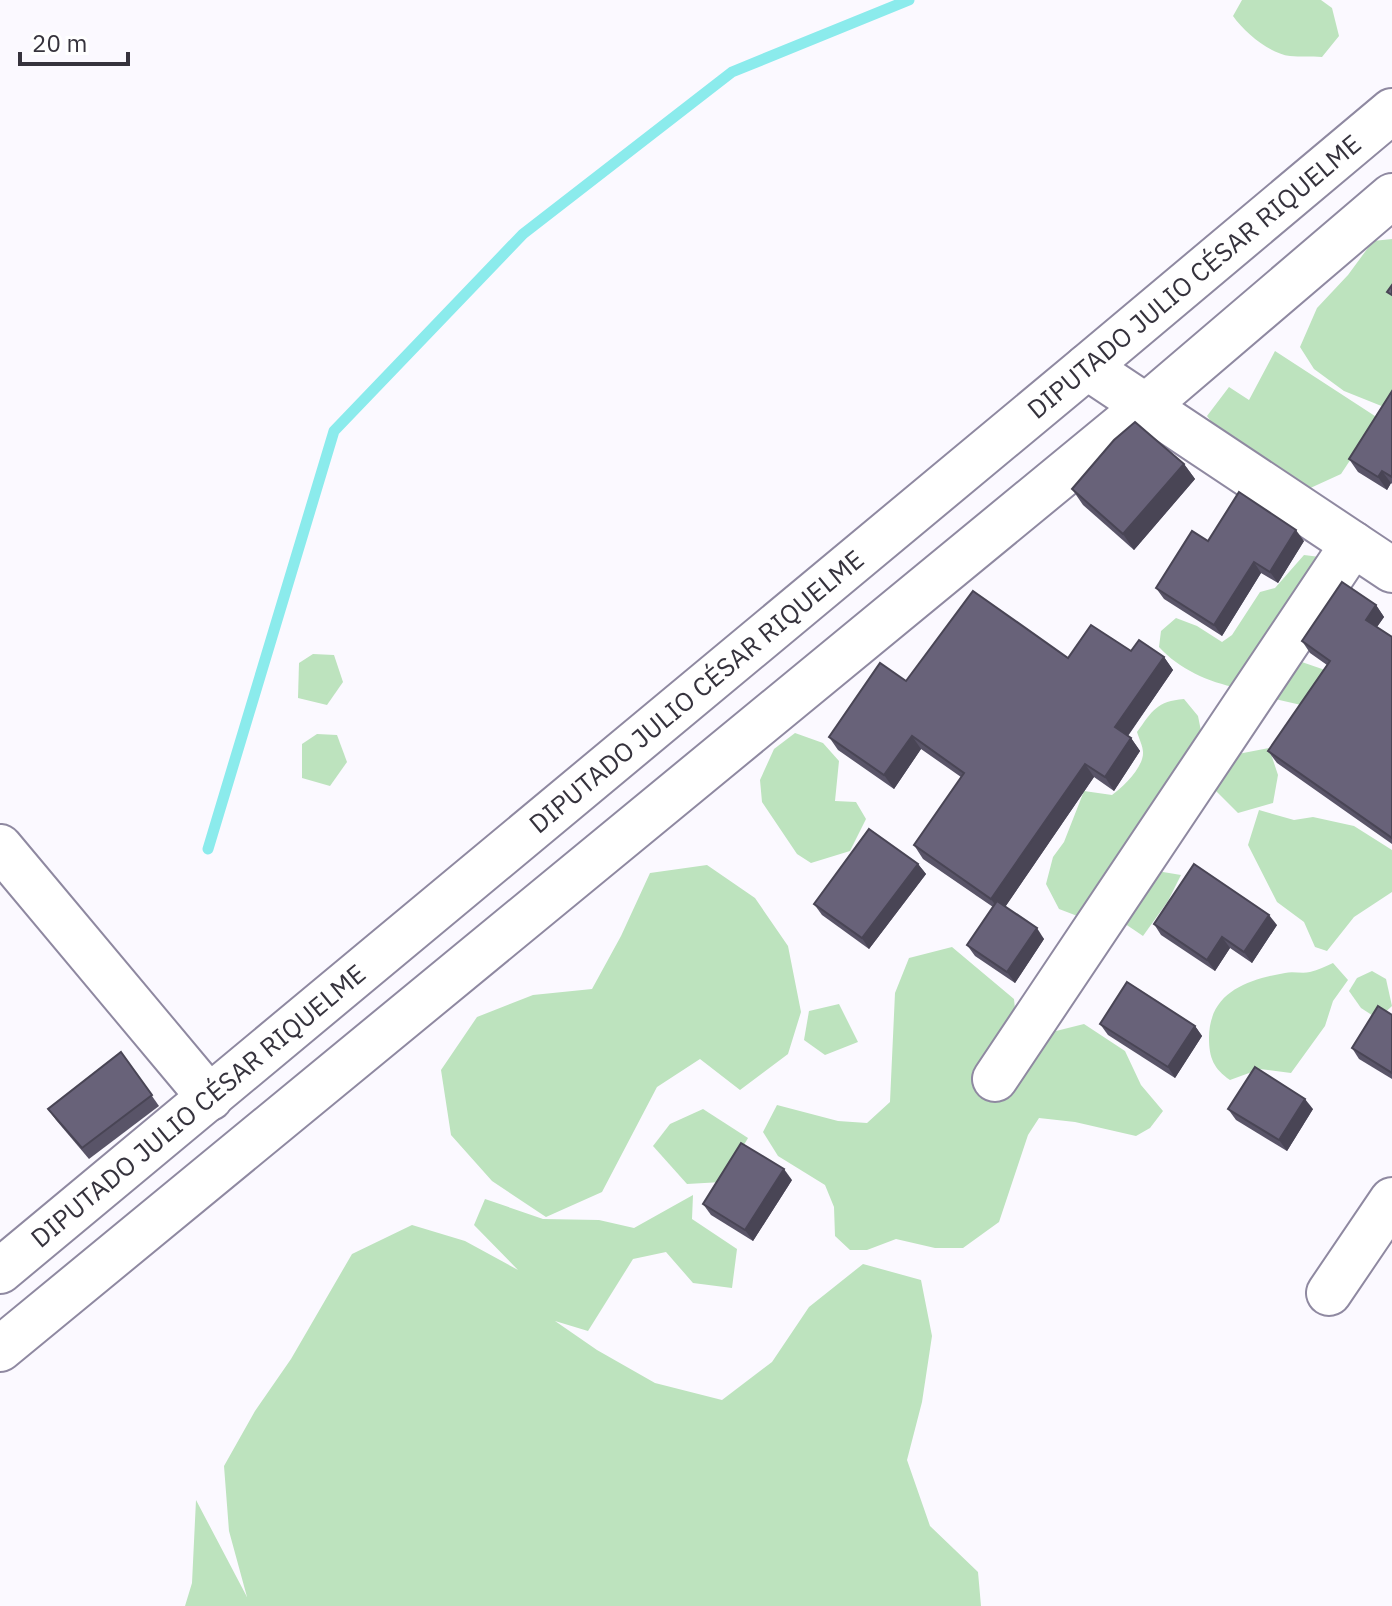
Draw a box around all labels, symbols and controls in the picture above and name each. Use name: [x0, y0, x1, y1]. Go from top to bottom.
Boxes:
scale bar: [20, 16, 128, 66]
text: 20 m: [32, 27, 87, 59]
street label: DIPUTADO JULIO CÉSAR RIQUELME: [1020, 126, 1368, 426]
street label: DIPUTADO JULIO CÉSAR RIQUELME: [521, 542, 870, 840]
street label: DIPUTADO JULIO CÉSAR RIQUELME: [23, 956, 372, 1254]

